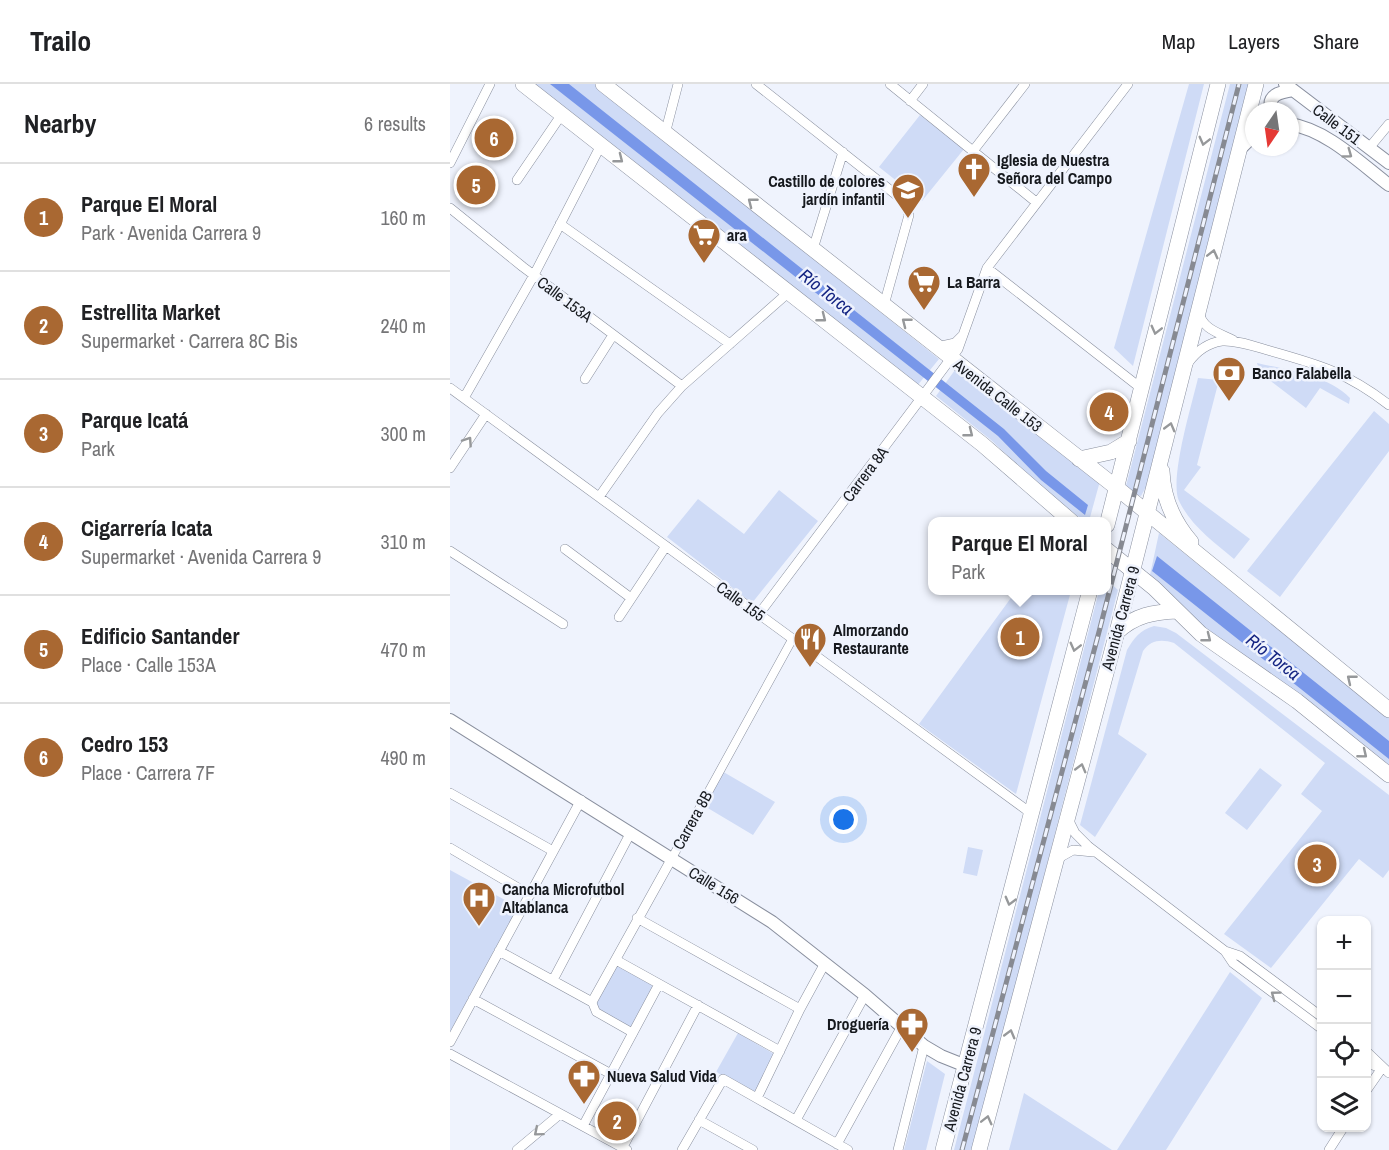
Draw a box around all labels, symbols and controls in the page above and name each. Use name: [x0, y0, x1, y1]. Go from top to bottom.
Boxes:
text: Trailo: [30, 22, 91, 60]
text: Map: [1162, 27, 1195, 56]
text: Layers: [1228, 27, 1280, 56]
text: Share: [1313, 27, 1359, 56]
street label: Calle 151: [1308, 99, 1366, 150]
north arrow: [1245, 102, 1299, 156]
text: Nearby: [24, 106, 96, 141]
text: 6 results: [364, 110, 426, 137]
pin: 6: [474, 116, 513, 160]
one-way arrow: [1198, 136, 1211, 146]
one-way arrow: [1342, 147, 1353, 158]
place label: Iglesia de Nuestra Señora del Campo: [997, 149, 1112, 189]
one-way arrow: [612, 151, 623, 162]
church icon: Iglesia de Nuestra Señora del Campo: [956, 151, 992, 198]
pin: 5: [456, 162, 496, 208]
place label: Castillo de colores jardín infantil: [768, 170, 885, 210]
school or university icon: Castillo de colores jardín infantil: [890, 172, 926, 219]
text: Parque El Moral: [81, 189, 217, 219]
one-way arrow: [748, 198, 759, 209]
text: 1: [39, 204, 48, 231]
text: 160 m: [380, 204, 426, 231]
supermarket icon: ara: [686, 217, 722, 264]
text: Park · Avenida Carrera 9: [81, 219, 261, 246]
place label: ara: [727, 224, 747, 246]
one-way arrow: [1206, 249, 1218, 260]
water label: Río Torca: [794, 263, 859, 321]
supermarket icon: La Barra: [906, 264, 942, 311]
street label: Calle 153A: [533, 271, 597, 327]
place label: La Barra: [947, 271, 1001, 293]
text: Estrellita Market: [81, 297, 220, 327]
one-way arrow: [815, 311, 826, 322]
text: 2: [39, 312, 48, 339]
text: 240 m: [380, 312, 426, 339]
one-way arrow: [901, 319, 912, 330]
one-way arrow: [1151, 325, 1164, 335]
text: Supermarket · Carrera 8C Bis: [81, 327, 298, 354]
street label: Avenida Calle 153: [948, 353, 1047, 437]
bank icon: Banco Falabella: [1211, 355, 1247, 402]
place label: Banco Falabella: [1252, 362, 1352, 384]
pin: 4: [1090, 390, 1128, 434]
text: Parque Icatá: [81, 405, 188, 435]
text: 3: [39, 420, 48, 447]
text: 300 m: [380, 420, 426, 447]
one-way arrow: [1162, 422, 1175, 432]
one-way arrow: [962, 426, 973, 437]
text: Park: [81, 435, 115, 462]
one-way arrow: [461, 437, 472, 448]
street label: Carrera 8A: [837, 442, 893, 506]
text: Cigarrería Icata: [81, 513, 212, 543]
popup: [928, 517, 1111, 595]
text: 4: [39, 528, 48, 555]
text: 310 m: [380, 528, 426, 555]
text: Parque El Moral: [951, 528, 1088, 558]
text: Supermarket · Avenida Carrera 9: [81, 543, 321, 570]
text: Park: [951, 558, 985, 585]
street label: Avenida Carrera 9: [1095, 563, 1144, 673]
street label: Calle 155: [712, 576, 770, 626]
pin: 1: [1000, 614, 1040, 660]
place label: Almorzando Restaurante: [833, 619, 909, 659]
text: Edificio Santander: [81, 621, 239, 651]
restaurant icon: Almorzando Restaurante: [792, 621, 828, 668]
water label: Río Torca: [1241, 628, 1306, 686]
one-way arrow: [1200, 630, 1211, 641]
text: 5: [39, 636, 48, 663]
text: 470 m: [380, 636, 426, 663]
one-way arrow: [1069, 642, 1082, 652]
text: Place · Calle 153A: [81, 651, 216, 678]
one-way arrow: [1347, 676, 1358, 687]
text: Cedro 153: [81, 729, 168, 759]
text: 6: [39, 744, 48, 771]
text: 490 m: [380, 744, 426, 771]
one-way arrow: [1356, 747, 1367, 758]
text: Place · Carrera 7F: [81, 759, 215, 786]
one-way arrow: [1074, 763, 1086, 774]
street label: Carrera 8B: [667, 786, 717, 853]
your location: [829, 805, 858, 834]
pin: 3: [1298, 842, 1336, 886]
street label: Calle 156: [685, 861, 743, 909]
place label: Cancha Microfutbol Altablanca: [502, 878, 624, 918]
hospital icon: Cancha Microfutbol Altablanca: [461, 880, 497, 927]
one-way arrow: [1004, 896, 1017, 906]
map controls: [1317, 916, 1371, 1132]
button: +: [1317, 916, 1371, 970]
button: −: [1317, 970, 1371, 1024]
one-way arrow: [1270, 991, 1281, 1002]
pharmacy icon: Droguería: [894, 1006, 930, 1053]
place label: Droguería: [827, 1013, 890, 1035]
street label: Avenida Carrera 9: [937, 1024, 986, 1134]
button: locate: [1317, 1024, 1371, 1078]
one-way arrow: [1002, 1029, 1015, 1039]
pharmacy icon: Nueva Salud Vida: [566, 1058, 602, 1105]
place label: Nueva Salud Vida: [607, 1065, 718, 1087]
button: layers: [1317, 1078, 1371, 1132]
pin: 2: [598, 1098, 636, 1144]
one-way arrow: [979, 1115, 992, 1125]
one-way arrow: [534, 1125, 545, 1136]

